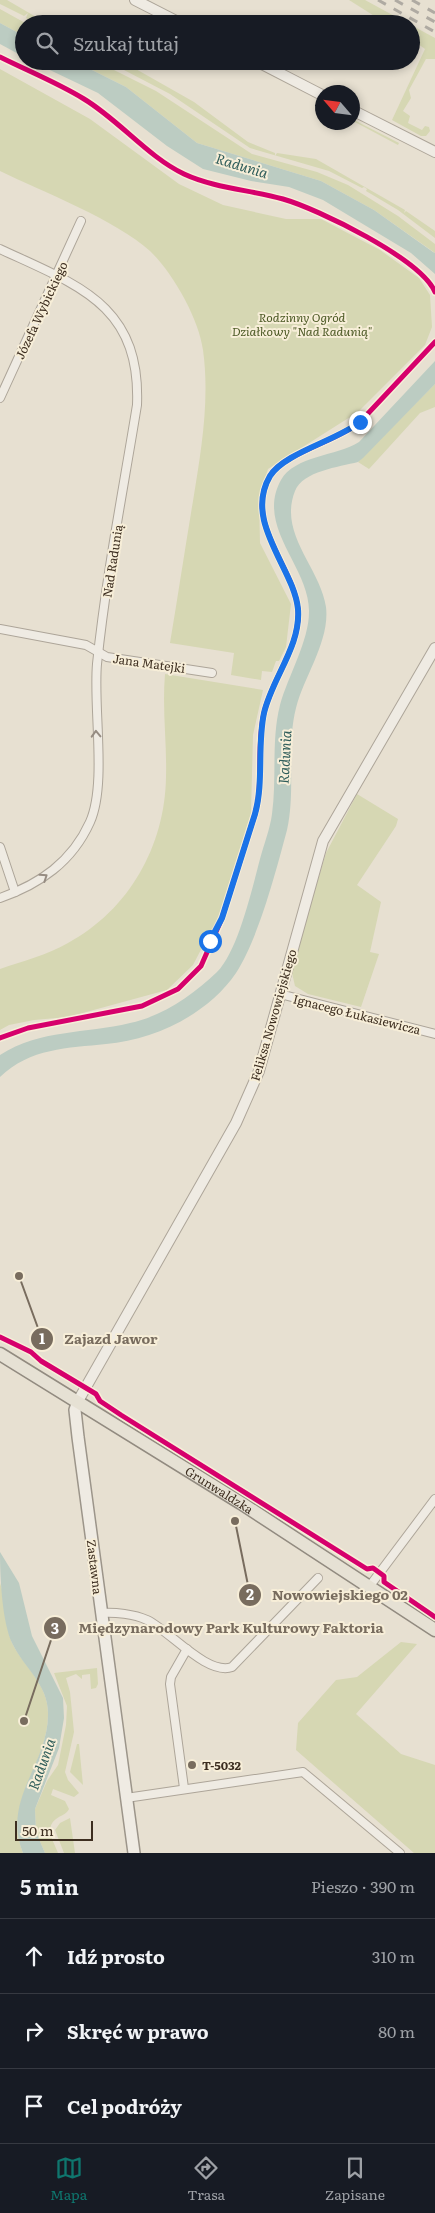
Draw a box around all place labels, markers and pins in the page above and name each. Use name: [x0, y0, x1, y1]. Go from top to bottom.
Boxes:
callout: Zajazd Jawor: [29, 1324, 168, 1353]
callout: Nowowiejskiego 02: [237, 1581, 418, 1610]
callout: Międzynarodowy Park Kulturowy Faktoria: [43, 1614, 393, 1643]
place label: T-5032: [202, 1756, 241, 1774]
marker: T-5032: [186, 1759, 198, 1771]

